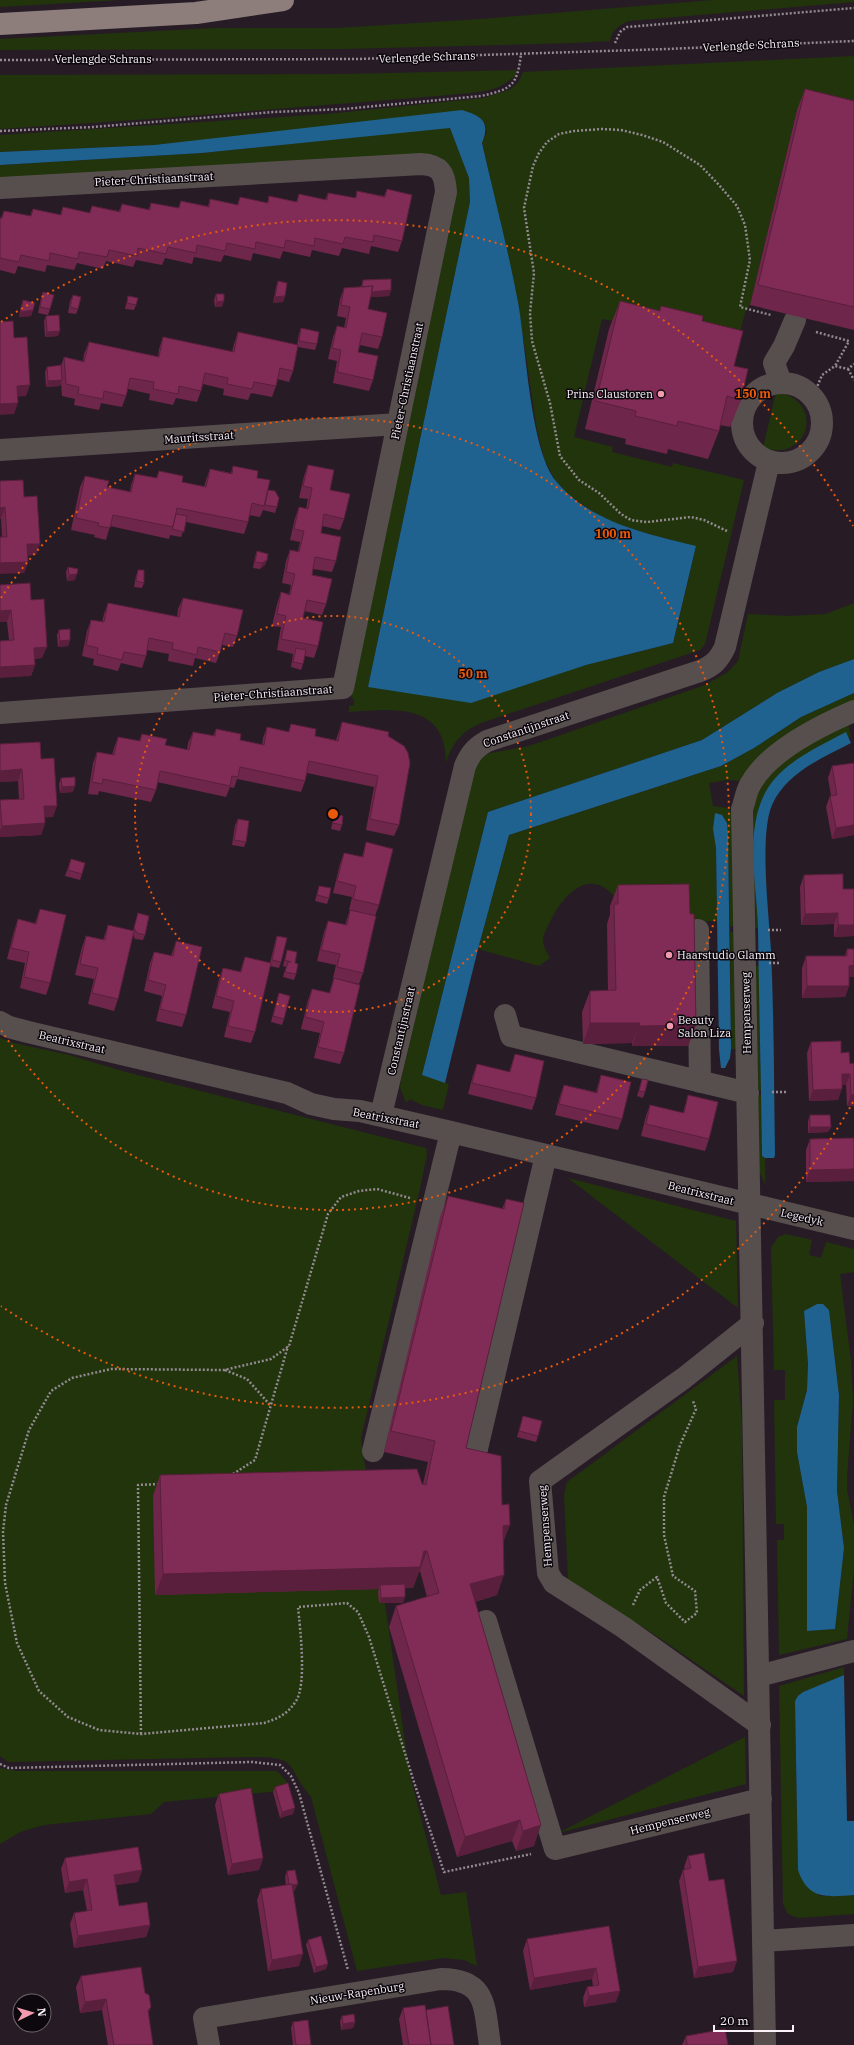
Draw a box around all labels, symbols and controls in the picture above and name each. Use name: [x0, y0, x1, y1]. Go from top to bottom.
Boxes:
street label: Verlengde Schrans: [702, 35, 800, 55]
street label: Verlengde Schrans: [378, 48, 476, 66]
street label: Verlengde Schrans: [54, 52, 152, 66]
street label: Pieter-Christiaanstraat: [94, 169, 214, 189]
street label: Pieter-Christiaanstraat: [388, 321, 426, 441]
text: 150 m: [735, 386, 771, 401]
place label: Prins Claustoren: [567, 387, 653, 401]
marker: Prins Claustoren: [656, 389, 666, 399]
street label: Mauritsstraat: [164, 428, 234, 446]
text: 100 m: [595, 526, 631, 541]
text: 50 m: [459, 666, 488, 681]
street label: Pieter-Christiaanstraat: [213, 682, 333, 704]
street label: Constantijnstraat: [481, 708, 571, 750]
centre of rings: [326, 807, 340, 821]
place label: Haarstudio Glamm: [677, 948, 776, 962]
marker: Haarstudio Glamm: [664, 950, 674, 960]
street label: Hempenserweg: [738, 972, 754, 1054]
street label: Constantijnstraat: [384, 985, 418, 1076]
place label: Beauty Salon Liza: [678, 1013, 731, 1040]
marker: Beauty Salon Liza: [665, 1021, 675, 1031]
street label: Beatrixstraat: [38, 1028, 107, 1056]
street label: Beatrixstraat: [352, 1105, 421, 1131]
street label: Beatrixstraat: [667, 1178, 736, 1208]
street label: Legedyk: [779, 1205, 825, 1229]
street label: Hempenserweg: [535, 1485, 555, 1567]
street label: Hempenserweg: [629, 1804, 711, 1838]
street label: Nieuw-Rapenburg: [309, 1979, 405, 2007]
north arrow: [12, 1993, 52, 2033]
text: N: [35, 2007, 49, 2017]
scale bar: [714, 2007, 793, 2033]
text: 20 m: [720, 2013, 749, 2028]

